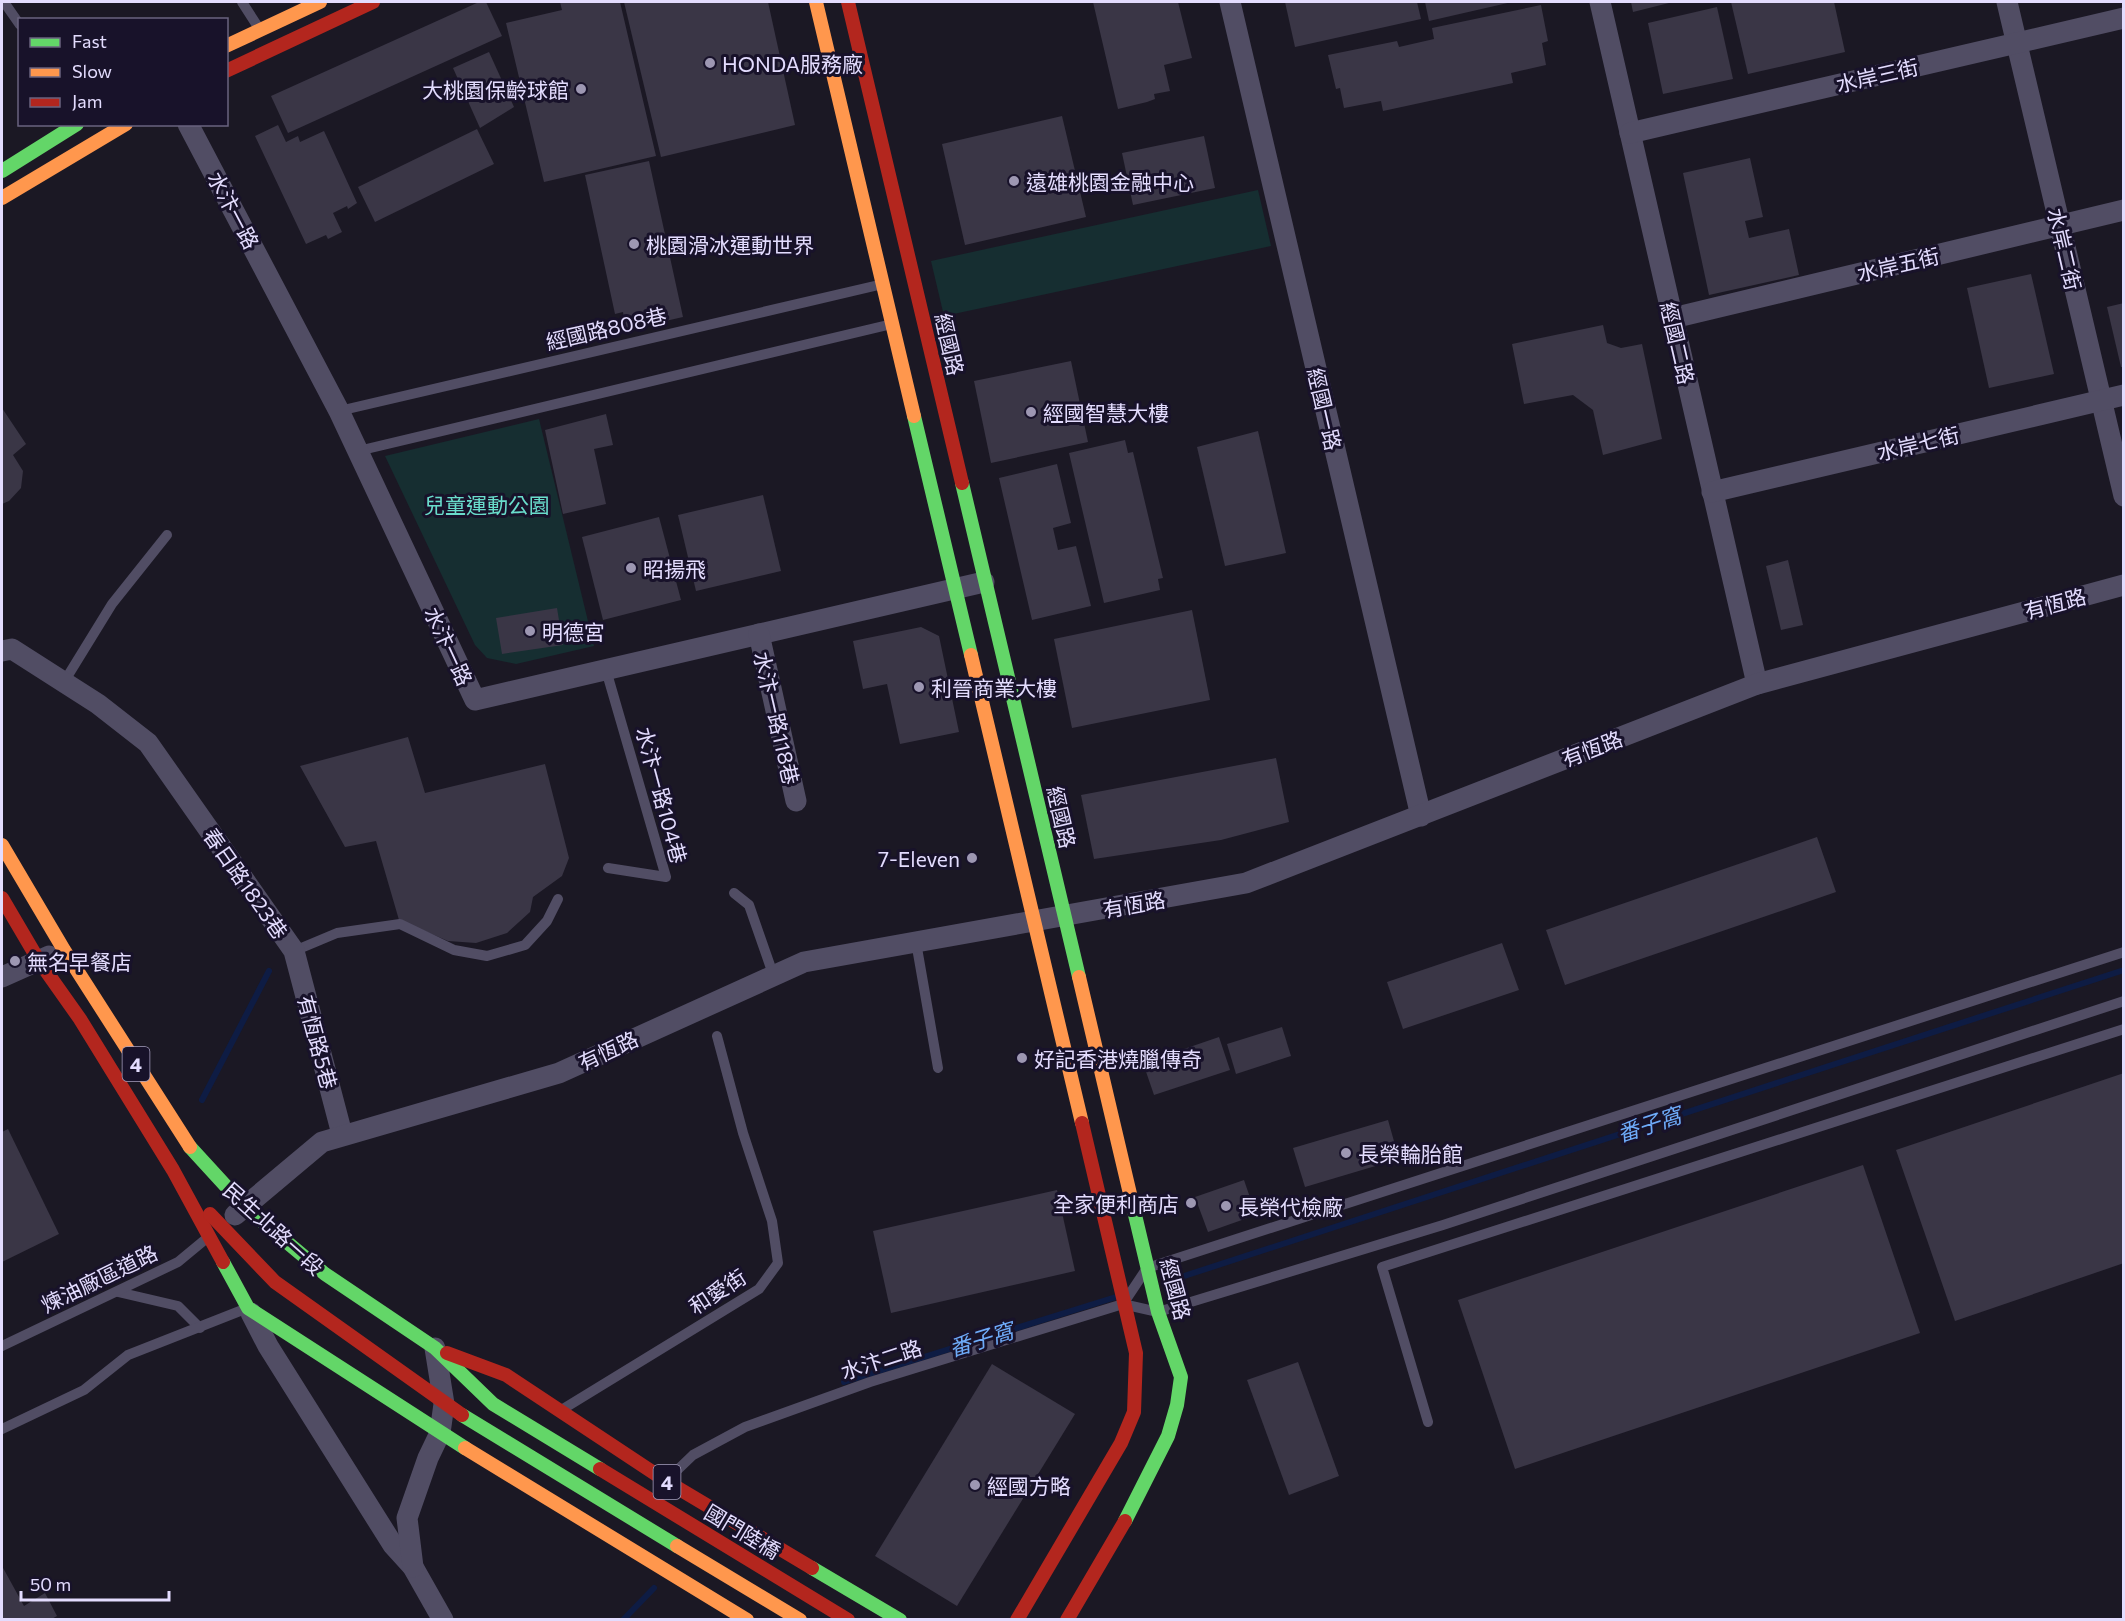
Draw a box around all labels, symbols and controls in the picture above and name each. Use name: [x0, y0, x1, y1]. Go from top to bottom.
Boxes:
legend: [18, 18, 228, 126]
text: Fast: [72, 30, 107, 52]
place label: HONDA服務廠: [722, 51, 863, 76]
street label: 水岸三街: [1833, 53, 1921, 97]
marker: HONDA服務廠: [703, 56, 717, 70]
text: Slow: [72, 60, 112, 82]
place label: 大桃園保齡球館: [422, 77, 569, 102]
marker: 大桃園保齡球館: [574, 82, 588, 96]
text: Jam: [72, 90, 102, 112]
street label: 水汴一路: [203, 167, 265, 253]
place label: 遠雄桃園金融中心: [1026, 169, 1194, 194]
marker: 遠雄桃園金融中心: [1007, 174, 1021, 188]
street label: 水岸二街: [2043, 205, 2087, 293]
place label: 桃園滑冰運動世界: [646, 232, 814, 257]
marker: 桃園滑冰運動世界: [627, 237, 641, 251]
street label: 水岸五街: [1854, 242, 1942, 286]
street label: 經國二路: [1656, 299, 1700, 387]
street label: 經國路808巷: [543, 302, 669, 354]
street label: 經國路: [931, 310, 969, 378]
street label: 經國一路: [1303, 365, 1347, 453]
place label: 經國智慧大樓: [1043, 400, 1169, 425]
marker: 經國智慧大樓: [1024, 405, 1038, 419]
street label: 水岸七街: [1874, 421, 1962, 465]
park label: 兒童運動公園: [424, 492, 550, 517]
place label: 昭揚飛: [643, 556, 706, 581]
marker: 昭揚飛: [624, 561, 638, 575]
street label: 有恆路: [2021, 583, 2089, 623]
street label: 水汴一路: [420, 603, 478, 689]
place label: 明德宮: [542, 619, 605, 644]
marker: 明德宮: [523, 624, 537, 638]
street label: 水汴一路118巷: [750, 649, 804, 787]
place label: 利晉商業大樓: [931, 675, 1057, 700]
marker: 利晉商業大樓: [912, 680, 926, 694]
street label: 水汴一路104巷: [632, 724, 692, 866]
street label: 有恆路: [1558, 725, 1626, 771]
street label: 經國路: [1043, 783, 1081, 851]
street label: 春日路1823巷: [199, 823, 293, 943]
place label: 7-Eleven: [878, 846, 960, 871]
marker: 7-Eleven: [965, 851, 979, 865]
street label: 有恆路: [1101, 886, 1167, 922]
place label: 無名早餐店: [27, 949, 132, 974]
marker: 無名早餐店: [8, 954, 22, 968]
street label: 有恆路5巷: [293, 992, 343, 1092]
street label: 有恆路: [574, 1025, 642, 1075]
place label: 好記香港燒臘傳奇: [1034, 1046, 1202, 1071]
road number: 4: [122, 1047, 150, 1081]
marker: 好記香港燒臘傳奇: [1015, 1051, 1029, 1065]
water label: 番子窩: [1613, 1100, 1687, 1147]
place label: 長榮輪胎館: [1358, 1141, 1463, 1166]
marker: 長榮輪胎館: [1339, 1146, 1353, 1160]
street label: 民生北路一段: [219, 1177, 329, 1279]
place label: 全家便利商店: [1053, 1191, 1179, 1216]
place label: 長榮代檢廠: [1238, 1194, 1343, 1219]
marker: 全家便利商店: [1184, 1196, 1198, 1210]
marker: 長榮代檢廠: [1219, 1199, 1233, 1213]
street label: 煉油廠區道路: [37, 1239, 161, 1317]
street label: 經國路: [1156, 1255, 1196, 1323]
street label: 和愛街: [684, 1263, 750, 1319]
water label: 番子窩: [945, 1316, 1019, 1362]
street label: 水汴二路: [837, 1334, 925, 1384]
road number: 4: [654, 1465, 680, 1499]
place label: 經國方略: [987, 1473, 1071, 1498]
marker: 經國方略: [968, 1478, 982, 1492]
street label: 國門陸橋: [701, 1499, 785, 1563]
scale bar: [21, 1564, 170, 1602]
text: 50 m: [30, 1573, 71, 1595]

